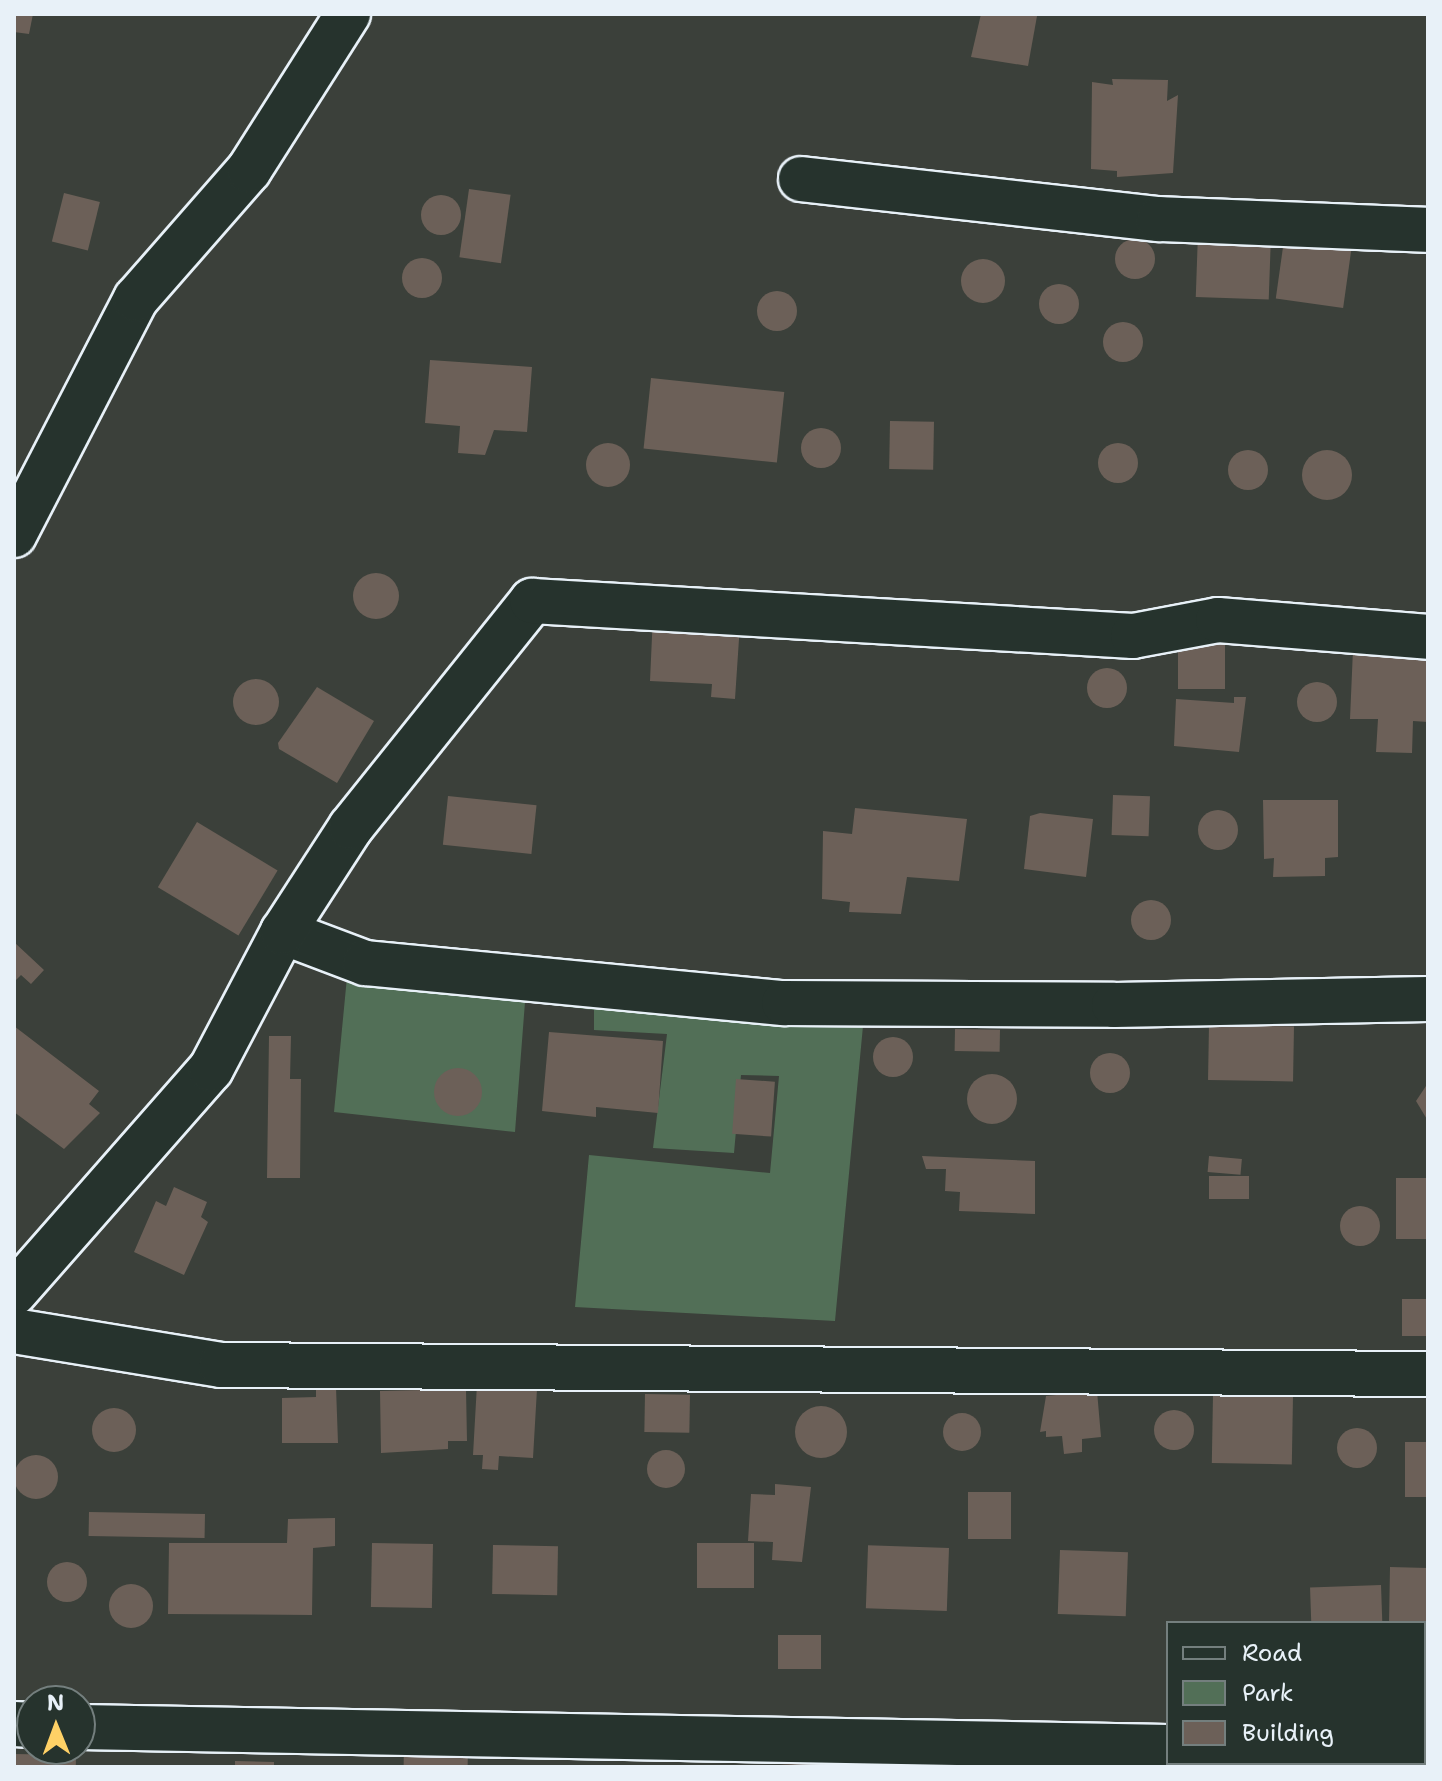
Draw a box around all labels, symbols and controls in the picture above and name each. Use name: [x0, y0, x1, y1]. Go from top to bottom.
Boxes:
legend: [1166, 1621, 1426, 1765]
text: Road: [1242, 1637, 1302, 1669]
text: Park: [1242, 1677, 1294, 1709]
north arrow: [16, 1685, 96, 1765]
text: N: [47, 1688, 65, 1717]
text: Building: [1242, 1717, 1334, 1749]

